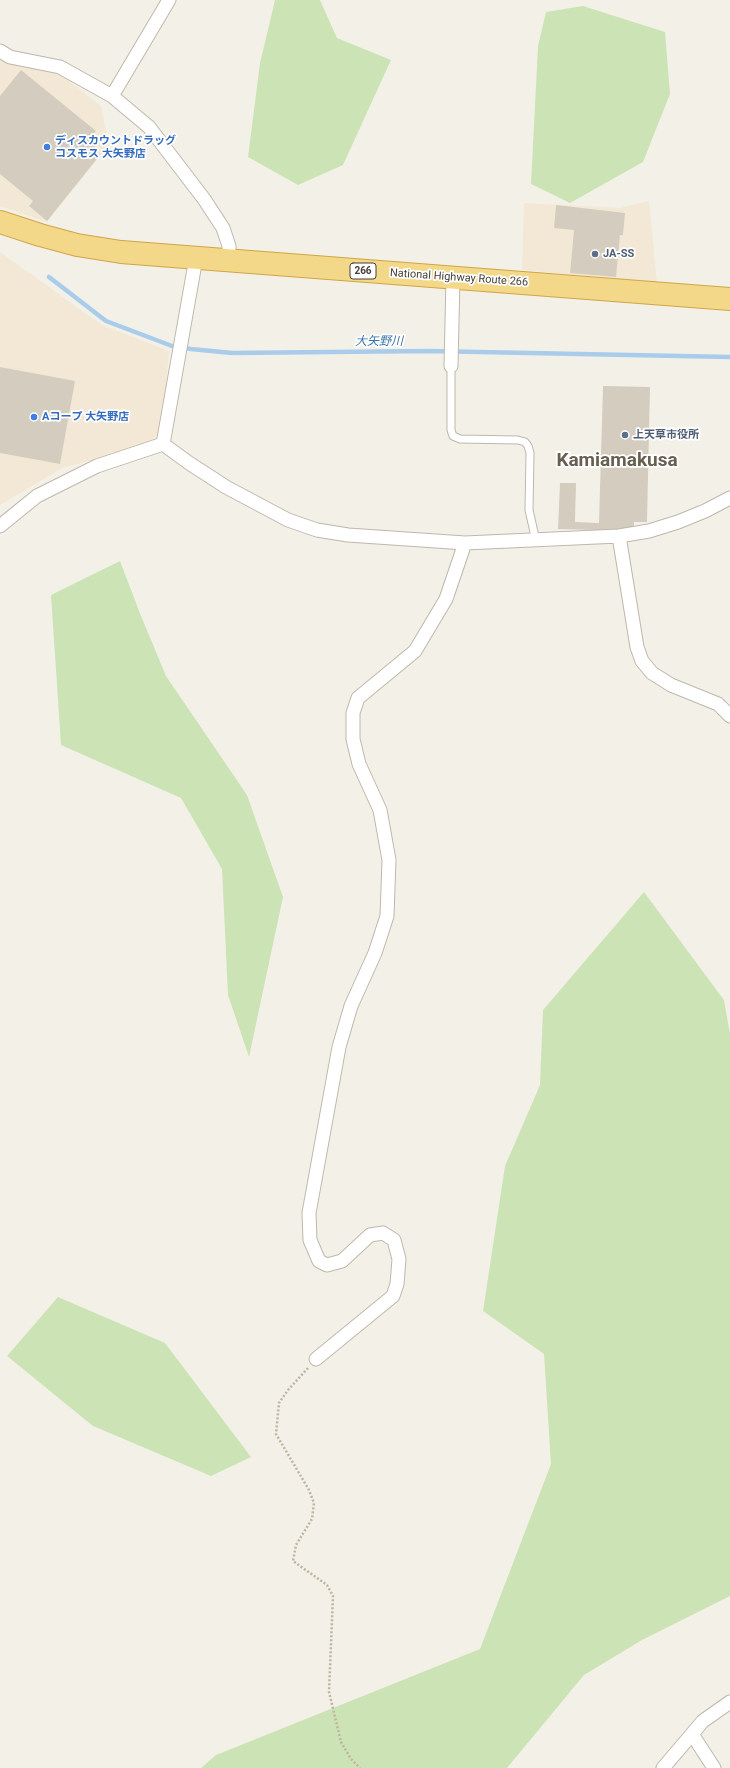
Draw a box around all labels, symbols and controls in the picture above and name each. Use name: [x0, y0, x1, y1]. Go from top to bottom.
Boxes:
place label: ディスカウントドラッグ コスモス 大矢野店: [55, 134, 176, 160]
marker: ディスカウントドラッグ コスモス 大矢野店: [42, 142, 52, 152]
place label: JA-SS: [603, 247, 634, 261]
marker: JA-SS: [590, 249, 600, 259]
road number: 266: [350, 263, 376, 279]
street label: National Highway Route 266: [389, 267, 529, 289]
water label: 大矢野川: [355, 335, 403, 349]
place label: Aコープ 大矢野店: [42, 410, 129, 424]
marker: Aコープ 大矢野店: [29, 412, 39, 422]
place label: 上天草市役所: [633, 428, 699, 442]
marker: 上天草市役所: [620, 430, 630, 440]
district label: Kamiamakusa: [556, 450, 678, 472]

